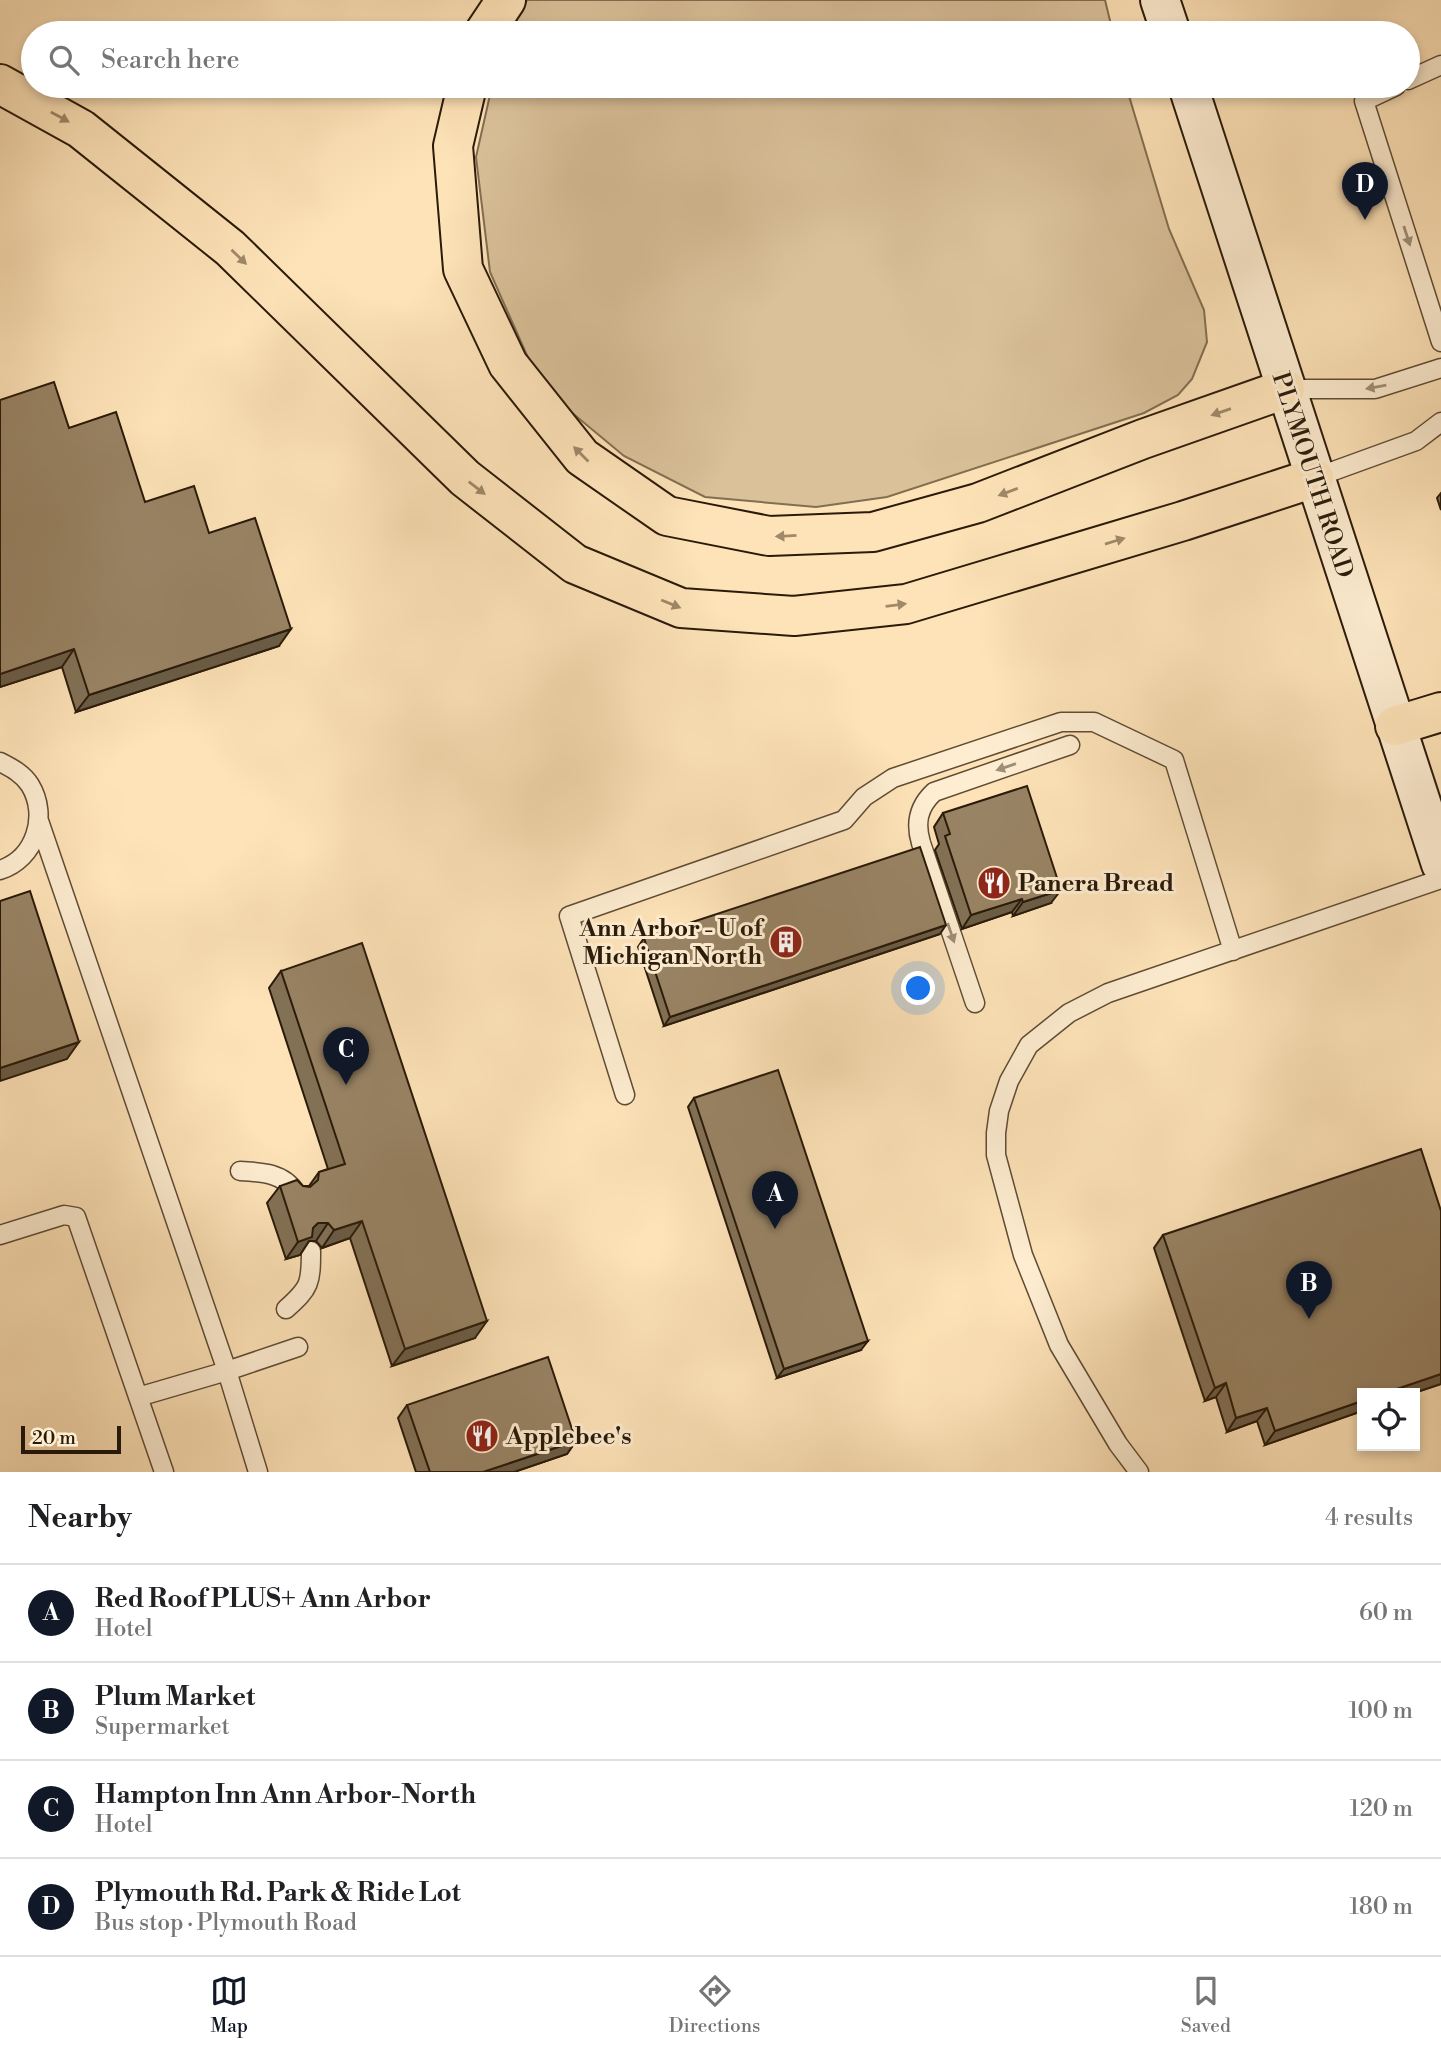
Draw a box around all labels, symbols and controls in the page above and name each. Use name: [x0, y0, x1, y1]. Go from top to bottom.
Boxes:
search box: [21, 21, 1420, 98]
icon: search: [45, 41, 83, 79]
text: Search here: [101, 44, 240, 76]
one-way arrow: [50, 111, 70, 123]
pin: D: [1342, 162, 1388, 220]
one-way arrow: [1402, 225, 1413, 246]
one-way arrow: [230, 248, 247, 264]
street label: PLYMOUTH ROAD: [1265, 369, 1359, 582]
one-way arrow: [1365, 382, 1387, 393]
one-way arrow: [1210, 407, 1231, 418]
one-way arrow: [573, 445, 590, 462]
one-way arrow: [468, 480, 486, 495]
one-way arrow: [997, 486, 1018, 497]
one-way arrow: [775, 530, 797, 541]
one-way arrow: [1104, 536, 1125, 546]
one-way arrow: [660, 598, 681, 609]
one-way arrow: [885, 599, 907, 610]
one-way arrow: [995, 762, 1016, 773]
restaurant icon: Panera Bread: [975, 864, 1013, 902]
place label: Panera Bread: [1018, 869, 1174, 899]
place label: Ann Arbor - U of Michigan North: [579, 914, 765, 972]
building icon: Ann Arbor - U of Michigan North: [767, 923, 805, 961]
one-way arrow: [946, 923, 957, 944]
your location: [901, 971, 935, 1005]
pin: C: [323, 1027, 369, 1085]
pin: A: [752, 1171, 798, 1229]
pin: B: [1286, 1261, 1332, 1319]
map controls: [1357, 1388, 1420, 1451]
button: locate: [1357, 1388, 1420, 1451]
restaurant icon: Applebee's: [463, 1417, 501, 1455]
place label: Applebee's: [505, 1422, 631, 1452]
scale bar: [21, 1423, 121, 1455]
text: 20 m: [32, 1426, 76, 1450]
text: Nearby: [28, 1499, 132, 1537]
text: 4 results: [1325, 1504, 1413, 1532]
text: Red Roof PLUS+ Ann Arbor: [95, 1583, 431, 1615]
text: A: [43, 1599, 59, 1627]
text: 60 m: [1359, 1599, 1413, 1627]
text: Hotel: [95, 1615, 153, 1643]
text: Plum Market: [95, 1681, 255, 1713]
text: B: [42, 1697, 60, 1725]
text: 100 m: [1348, 1697, 1413, 1725]
text: Supermarket: [95, 1713, 230, 1741]
text: Hampton Inn Ann Arbor-North: [95, 1779, 476, 1811]
text: C: [43, 1795, 59, 1823]
text: 120 m: [1349, 1795, 1413, 1823]
text: Hotel: [95, 1811, 153, 1839]
text: Plymouth Rd. Park & Ride Lot: [95, 1877, 461, 1909]
text: D: [42, 1893, 60, 1921]
text: 180 m: [1349, 1893, 1413, 1921]
text: Bus stop · Plymouth Road: [95, 1909, 357, 1937]
tab: Map: [210, 1972, 248, 2038]
tab: Directions: [669, 1972, 760, 2038]
tab: Saved: [1181, 1972, 1231, 2038]

